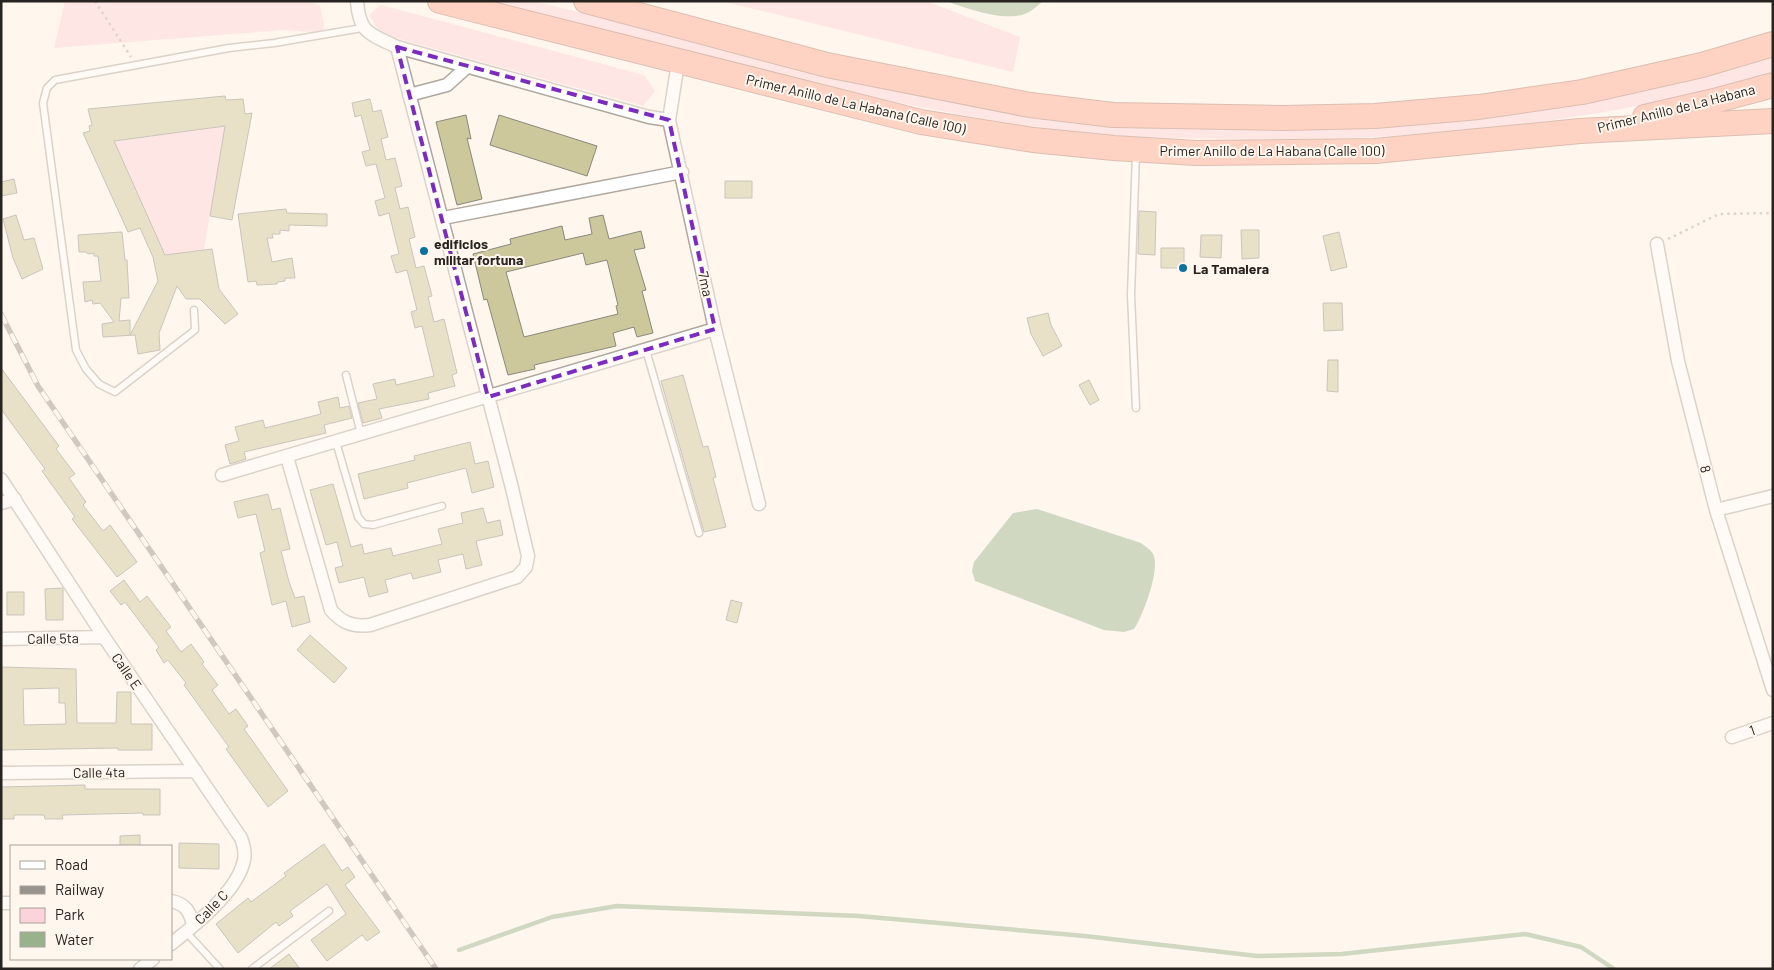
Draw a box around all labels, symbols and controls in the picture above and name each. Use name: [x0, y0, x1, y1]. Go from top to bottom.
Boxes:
street label: Primer Anillo de La Habana (Calle 100): [744, 70, 968, 138]
street label: Primer Anillo de La Habana: [1595, 80, 1757, 136]
street label: Primer Anillo de La Habana (Calle 100): [1160, 142, 1385, 159]
place label: edificios militar fortuna: [434, 235, 523, 268]
marker: edificios militar fortuna: [418, 245, 430, 257]
place label: La Tamalera: [1193, 260, 1269, 277]
marker: La Tamalera: [1177, 262, 1189, 274]
street label: 7ma: [695, 270, 717, 298]
street label: 8: [1697, 463, 1715, 475]
street label: Calle 5ta: [27, 629, 79, 647]
street label: Calle E: [108, 649, 146, 693]
street label: 1: [1747, 721, 1757, 739]
street label: Calle 4ta: [73, 763, 125, 781]
legend: [10, 845, 172, 960]
text: Road: [55, 855, 88, 873]
text: Railway: [55, 880, 104, 898]
street label: Calle C: [191, 886, 231, 928]
text: Park: [55, 905, 85, 923]
text: Water: [55, 930, 94, 948]

